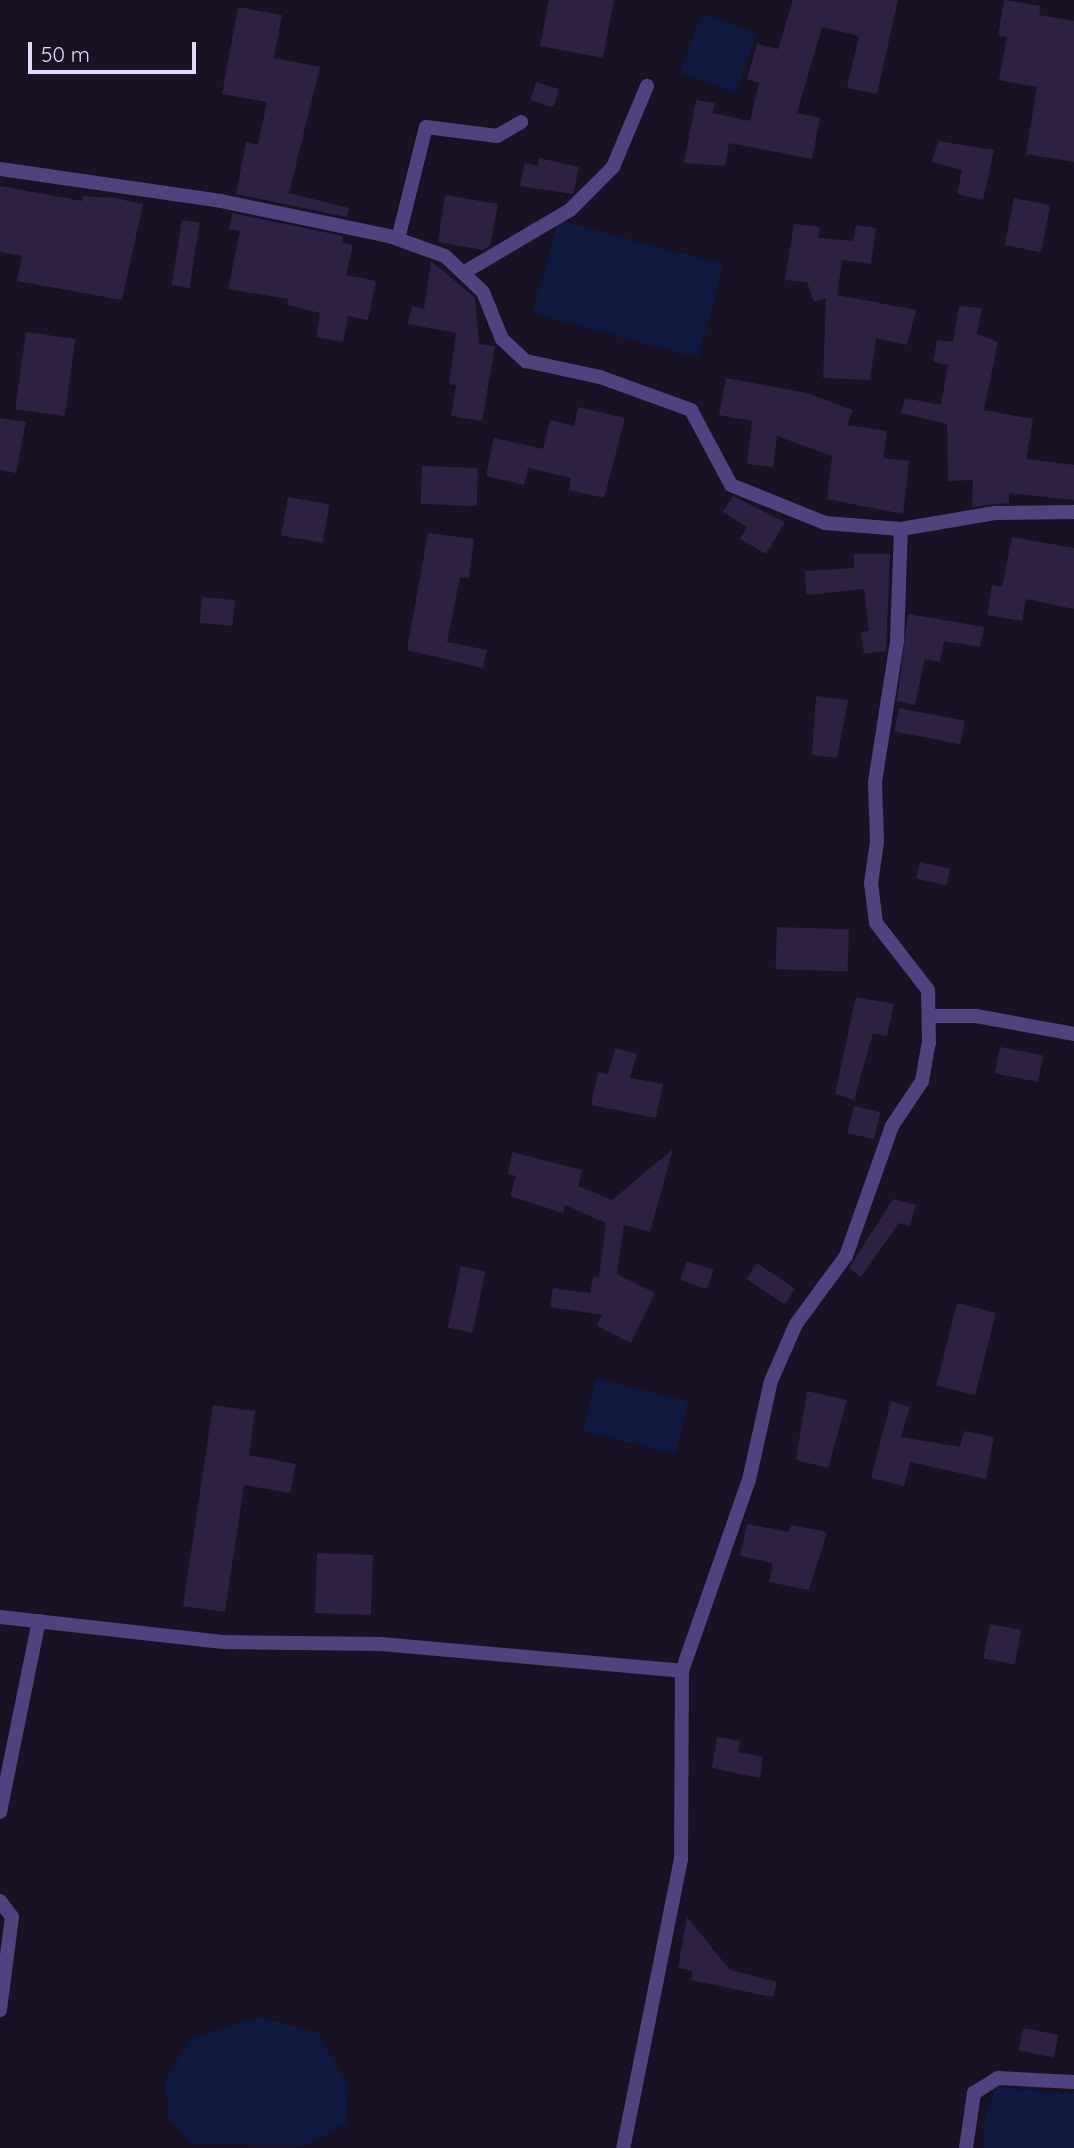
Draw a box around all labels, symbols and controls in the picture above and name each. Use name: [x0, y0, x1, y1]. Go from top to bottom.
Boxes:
scale bar: [32, 28, 200, 72]
text: 50 m: [41, 41, 90, 67]

